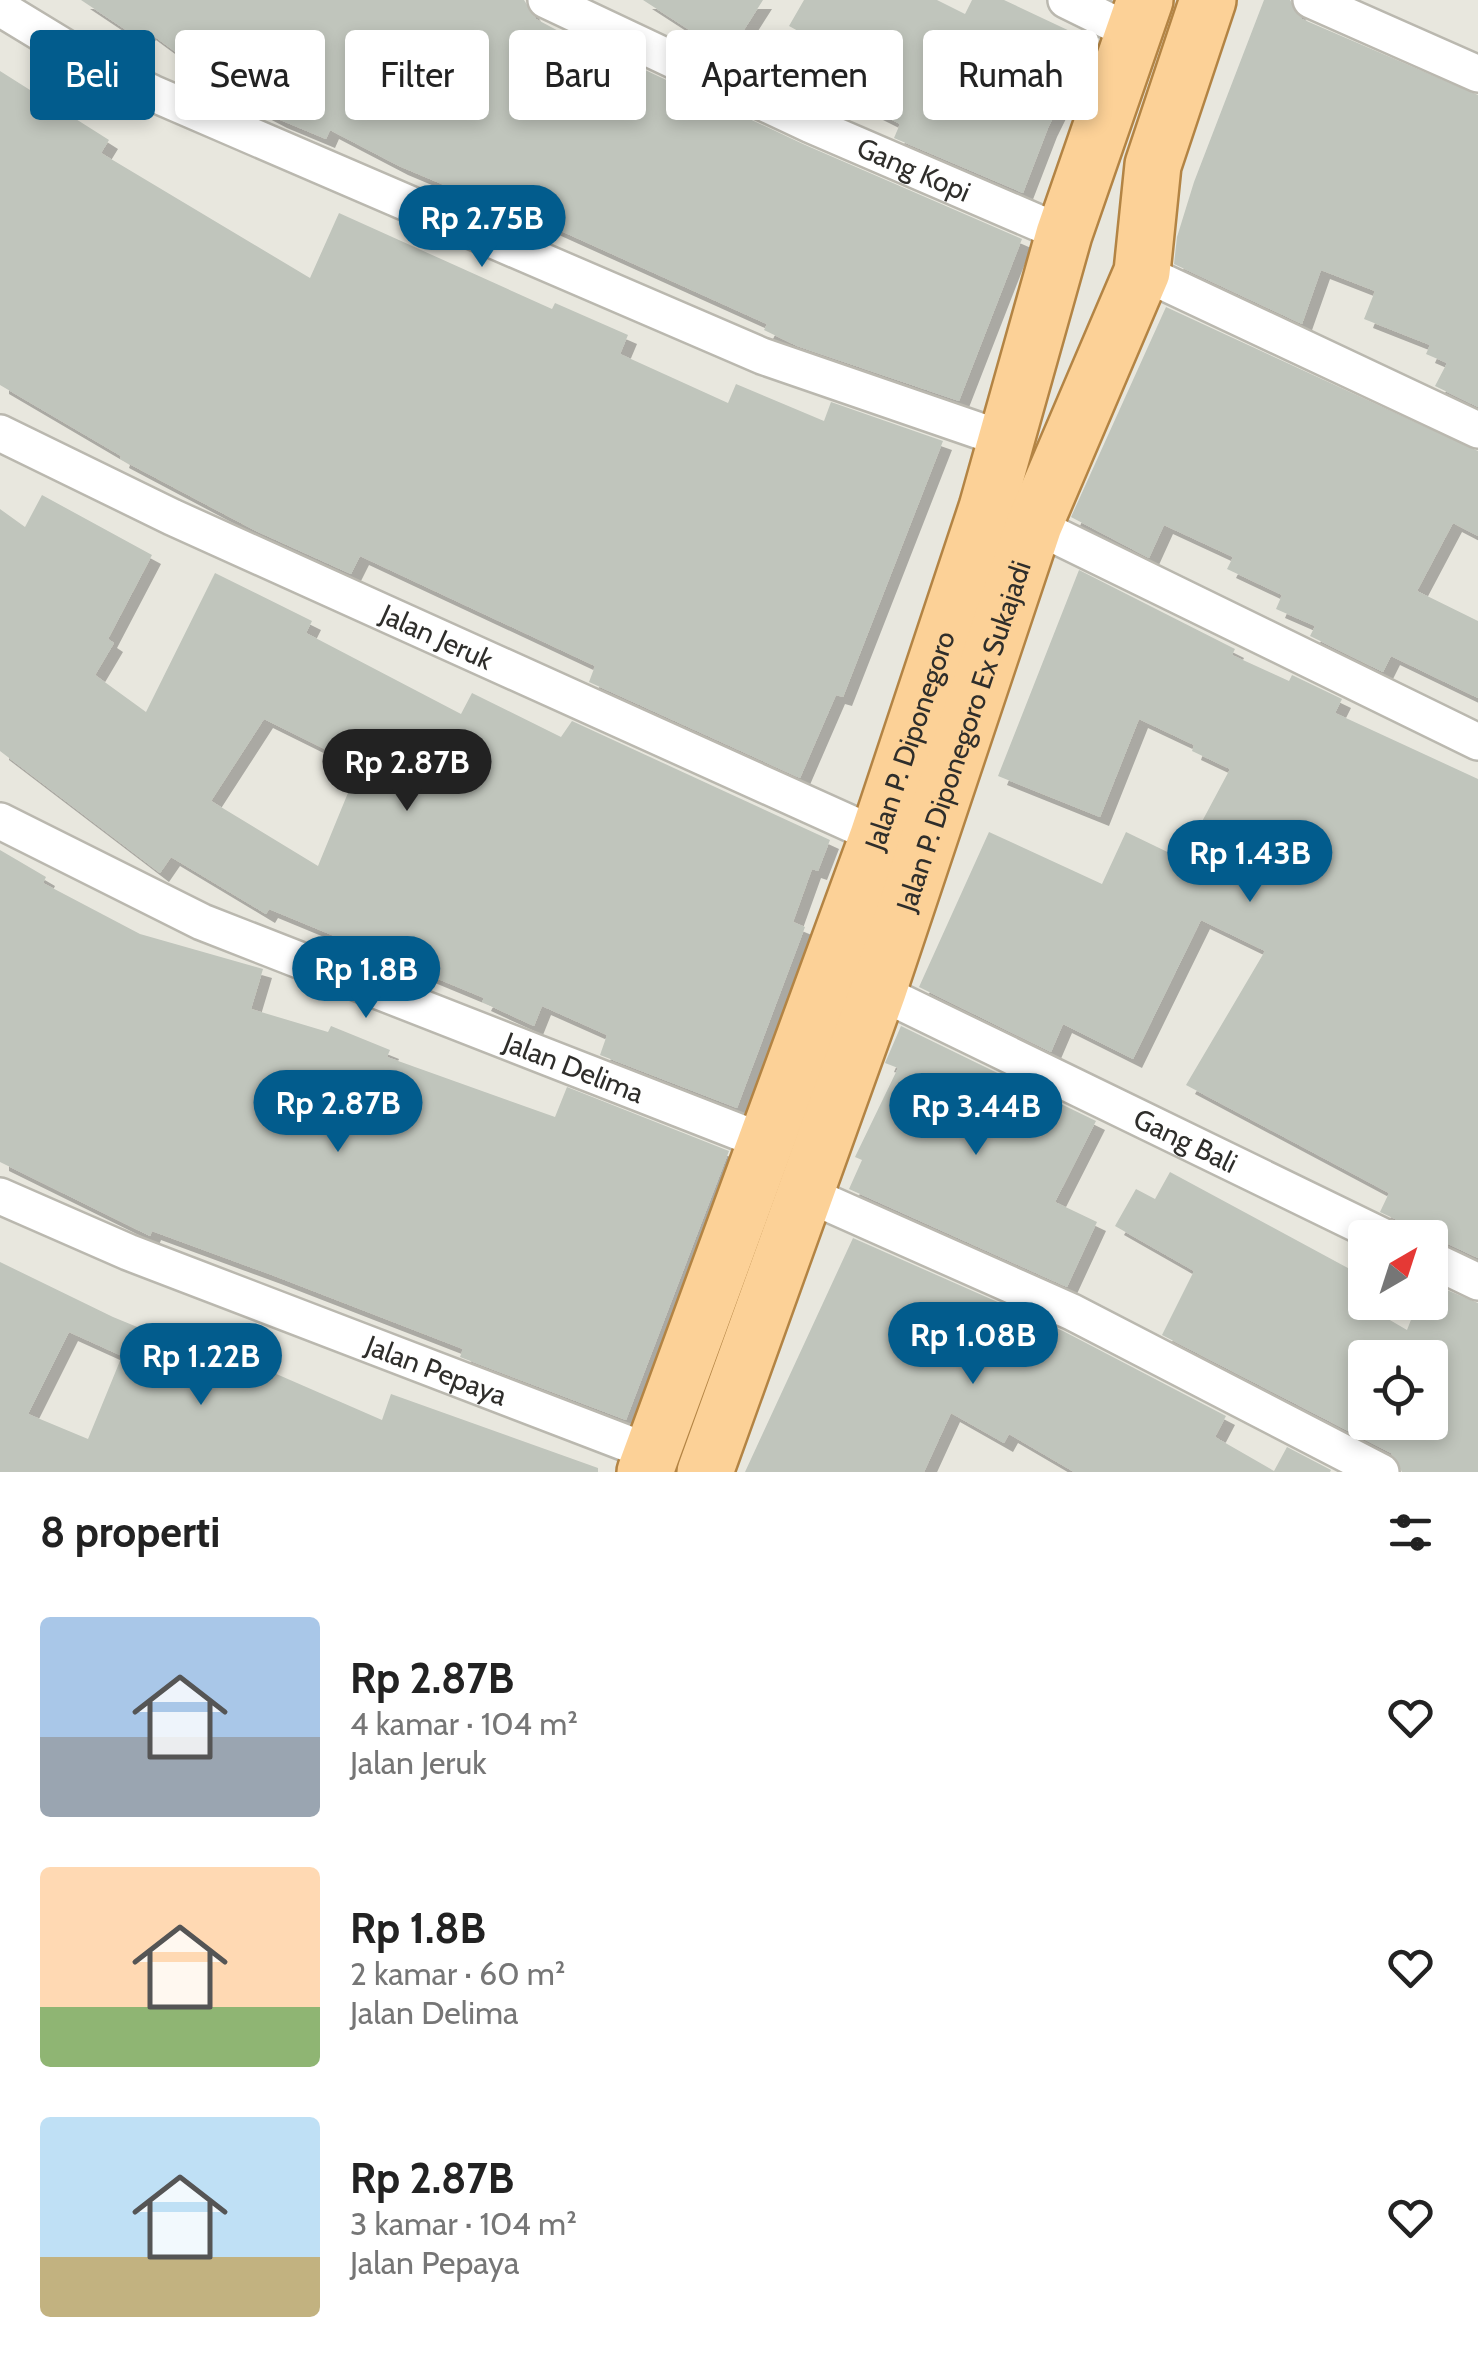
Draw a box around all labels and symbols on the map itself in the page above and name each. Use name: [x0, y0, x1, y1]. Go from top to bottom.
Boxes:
street label: Gang Kopi: [852, 130, 976, 209]
pin: Rp 2.75B: [379, 185, 585, 270]
street label: Jalan P. Diponegoro Ex Sukajadi: [887, 557, 1039, 915]
street label: Jalan Jeruk: [374, 596, 499, 677]
street label: Jalan P. Diponegoro: [856, 628, 962, 854]
pin: Rp 2.87B: [304, 729, 510, 814]
pin: Rp 1.43B: [1147, 820, 1353, 905]
pin: Rp 1.8B: [274, 936, 458, 1021]
street label: Jalan Delima: [498, 1024, 649, 1110]
pin: Rp 2.87B: [235, 1070, 441, 1155]
pin: Rp 3.44B: [873, 1073, 1079, 1158]
street label: Gang Bali: [1128, 1101, 1243, 1180]
north arrow: [1348, 1220, 1448, 1320]
pin: Rp 1.08B: [870, 1302, 1076, 1387]
pin: Rp 1.22B: [98, 1323, 304, 1408]
street label: Jalan Pepaya: [360, 1328, 512, 1413]

